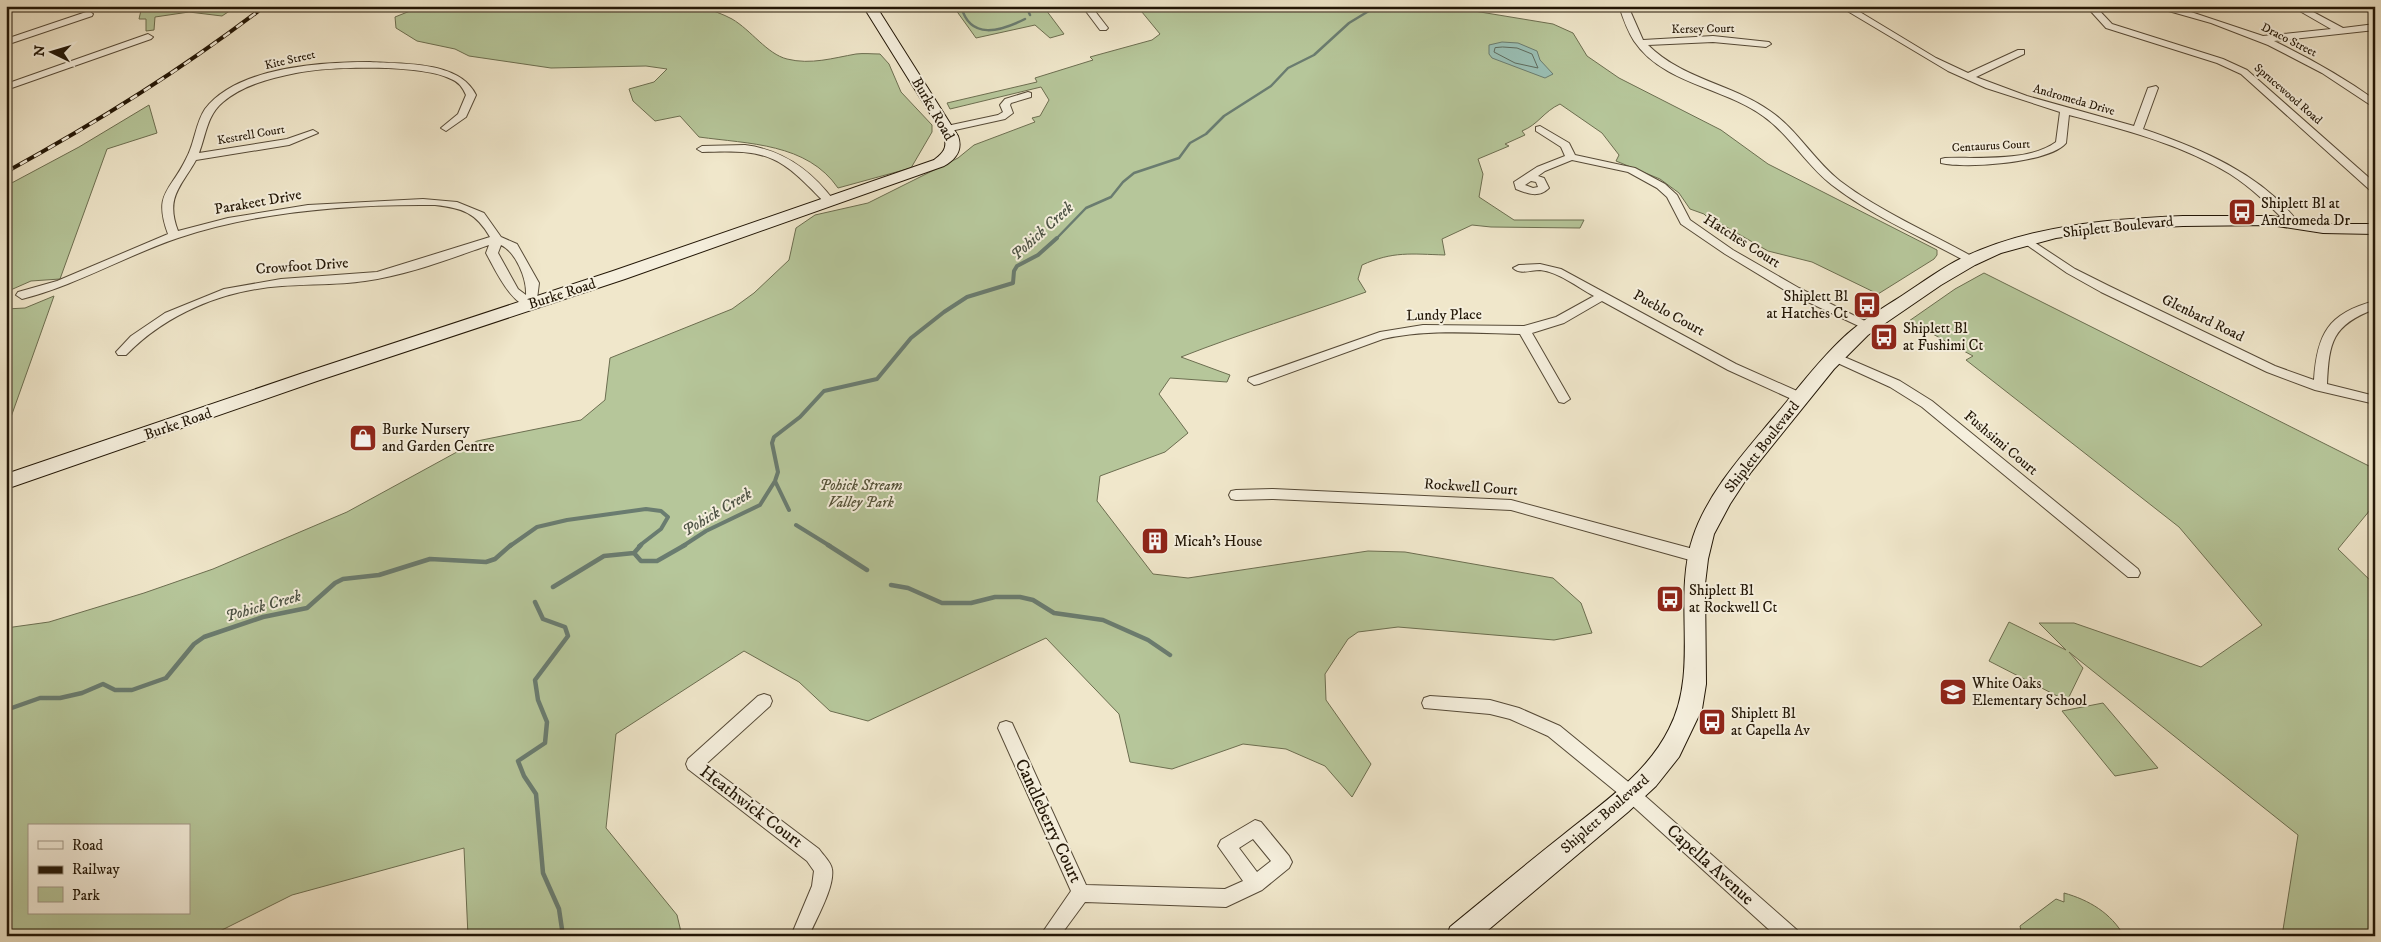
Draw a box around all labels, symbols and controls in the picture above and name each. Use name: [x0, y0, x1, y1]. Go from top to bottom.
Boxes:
street label: Draco Street: [2259, 20, 2319, 60]
street label: Kersey Court: [1671, 21, 1735, 37]
north arrow: [28, 28, 78, 78]
text: N: [31, 44, 50, 57]
street label: Kite Street: [263, 47, 317, 73]
street label: Sprucewood Road: [2251, 60, 2325, 128]
street label: Burke Road: [907, 74, 959, 145]
street label: Andromeda Drive: [2031, 81, 2117, 119]
street label: Kestrell Court: [216, 122, 286, 148]
street label: Centaurus Court: [1951, 136, 2031, 156]
street label: Parakeet Drive: [213, 185, 303, 219]
place label: Shiplett Bl at Andromeda Dr: [2261, 194, 2350, 230]
water label: Pohick Creek: [1006, 197, 1078, 264]
bus stop icon: Shiplett Bl at Andromeda Dr: [2227, 197, 2257, 227]
street label: Hatches Court: [1700, 210, 1784, 272]
street label: Shiplett Boulevard: [2062, 212, 2175, 242]
street label: Crowfoot Drive: [255, 253, 349, 279]
street label: Burke Road: [526, 274, 599, 314]
street label: Pueblo Court: [1630, 286, 1708, 341]
place label: Shiplett Bl at Hatches Ct: [1766, 287, 1848, 323]
bus stop icon: Shiplett Bl at Hatches Ct: [1852, 290, 1882, 320]
street label: Glenbard Road: [2159, 290, 2248, 346]
street label: Lundy Place: [1406, 305, 1482, 325]
place label: Shiplett Bl at Fushimi Ct: [1903, 319, 1983, 355]
bus stop icon: Shiplett Bl at Fushimi Ct: [1869, 322, 1899, 352]
street label: Shiplett Boulevard: [1720, 397, 1804, 497]
street label: Burke Road: [142, 403, 215, 444]
street label: Fushsimi Court: [1960, 406, 2042, 480]
place label: Burke Nursery and Garden Centre: [382, 420, 495, 456]
shop icon: Burke Nursery and Garden Centre: [348, 423, 378, 453]
street label: Rockwell Court: [1423, 474, 1519, 500]
park label: Pohick Stream Valley Park: [819, 476, 903, 512]
water label: Pohick Creek: [678, 483, 756, 541]
building icon: Micah's House: [1140, 526, 1170, 556]
place label: Micah's House: [1174, 532, 1262, 551]
place label: Shiplett Bl at Rockwell Ct: [1689, 581, 1777, 617]
bus stop icon: Shiplett Bl at Rockwell Ct: [1655, 584, 1685, 614]
water label: Pohick Creek: [223, 586, 303, 626]
place label: White Oaks Elementary School: [1971, 674, 2087, 710]
school or university icon: White Oaks Elementary School: [1938, 677, 1968, 707]
place label: Shiplett Bl at Capella Av: [1731, 704, 1810, 740]
bus stop icon: Shiplett Bl at Capella Av: [1697, 707, 1727, 737]
street label: Candleberry Court: [1010, 755, 1086, 887]
street label: Heathwick Court: [695, 761, 807, 853]
street label: Shiplett Boulevard: [1557, 770, 1654, 858]
street label: Capella Avenue: [1662, 820, 1758, 910]
legend: [28, 824, 190, 914]
text: Road: [72, 836, 104, 855]
text: Railway: [72, 860, 120, 879]
text: Park: [72, 886, 101, 905]

